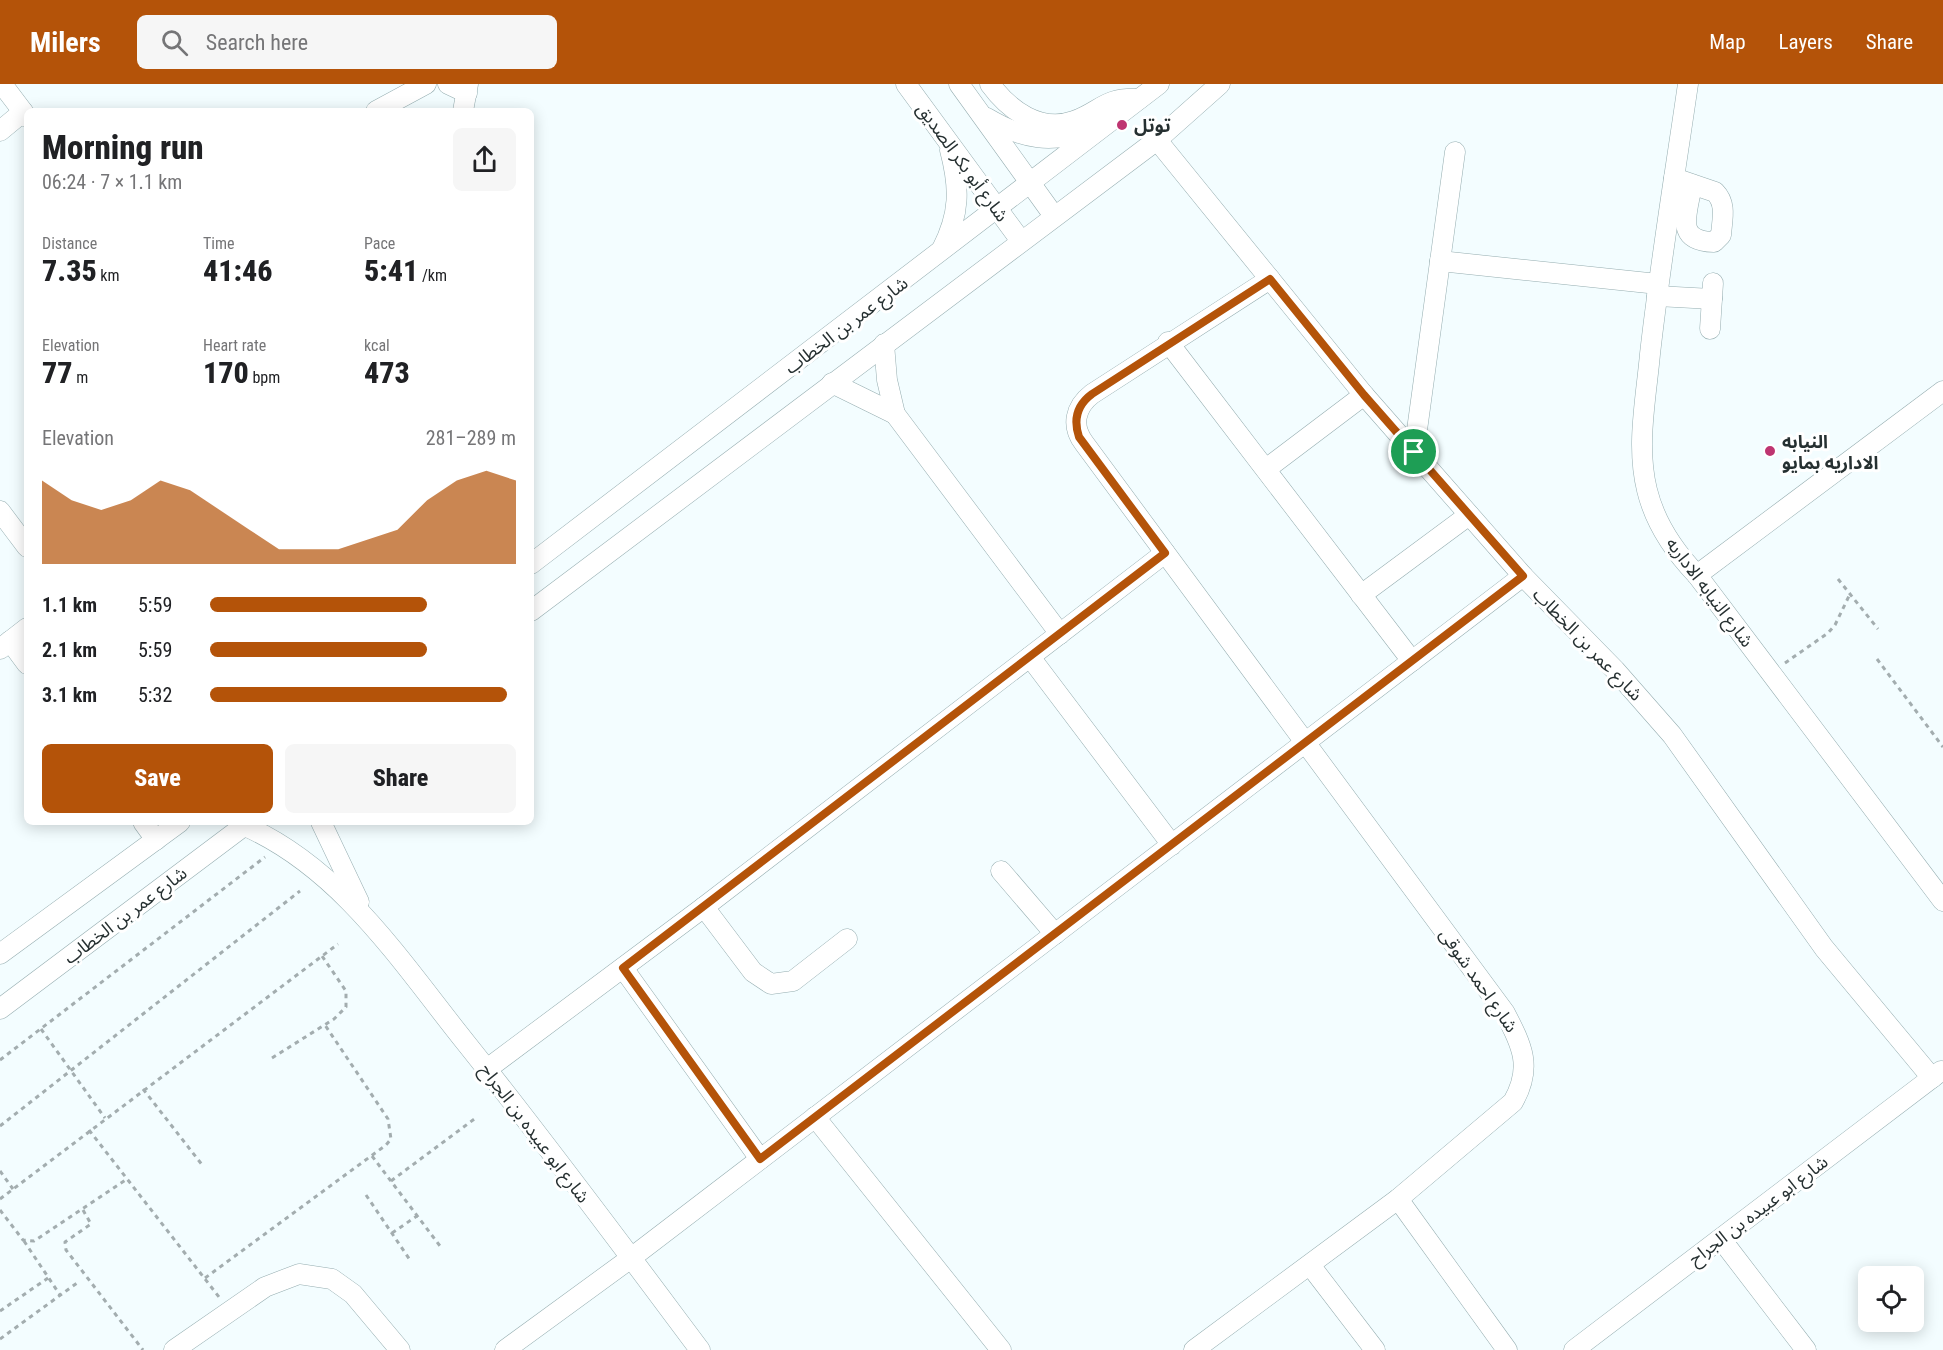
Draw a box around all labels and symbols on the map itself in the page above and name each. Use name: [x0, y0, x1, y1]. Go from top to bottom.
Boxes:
street label: شارع أبو بكر الصديق: [910, 98, 1013, 228]
place label: توتل: [1134, 115, 1171, 136]
marker: توتل: [1115, 118, 1129, 132]
street label: شارع عمر بن الخطاب: [780, 272, 914, 381]
pin: [1388, 426, 1439, 477]
place label: النيابه الاداريه بمايو: [1782, 431, 1879, 474]
marker: النيابه الاداريه بمايو: [1763, 444, 1777, 458]
street label: شارع النيابه الاداريه: [1659, 533, 1758, 653]
street label: شارع عمر بن الخطاب: [1526, 583, 1647, 707]
street label: شارع عمر بن الخطاب: [59, 862, 193, 971]
street label: شارع احمد شوقى: [1432, 924, 1523, 1038]
street label: شارع ابو عبيده بن الجراح: [473, 1059, 594, 1209]
street label: شارع ابو عبيده بن الجراح: [1684, 1151, 1834, 1272]

